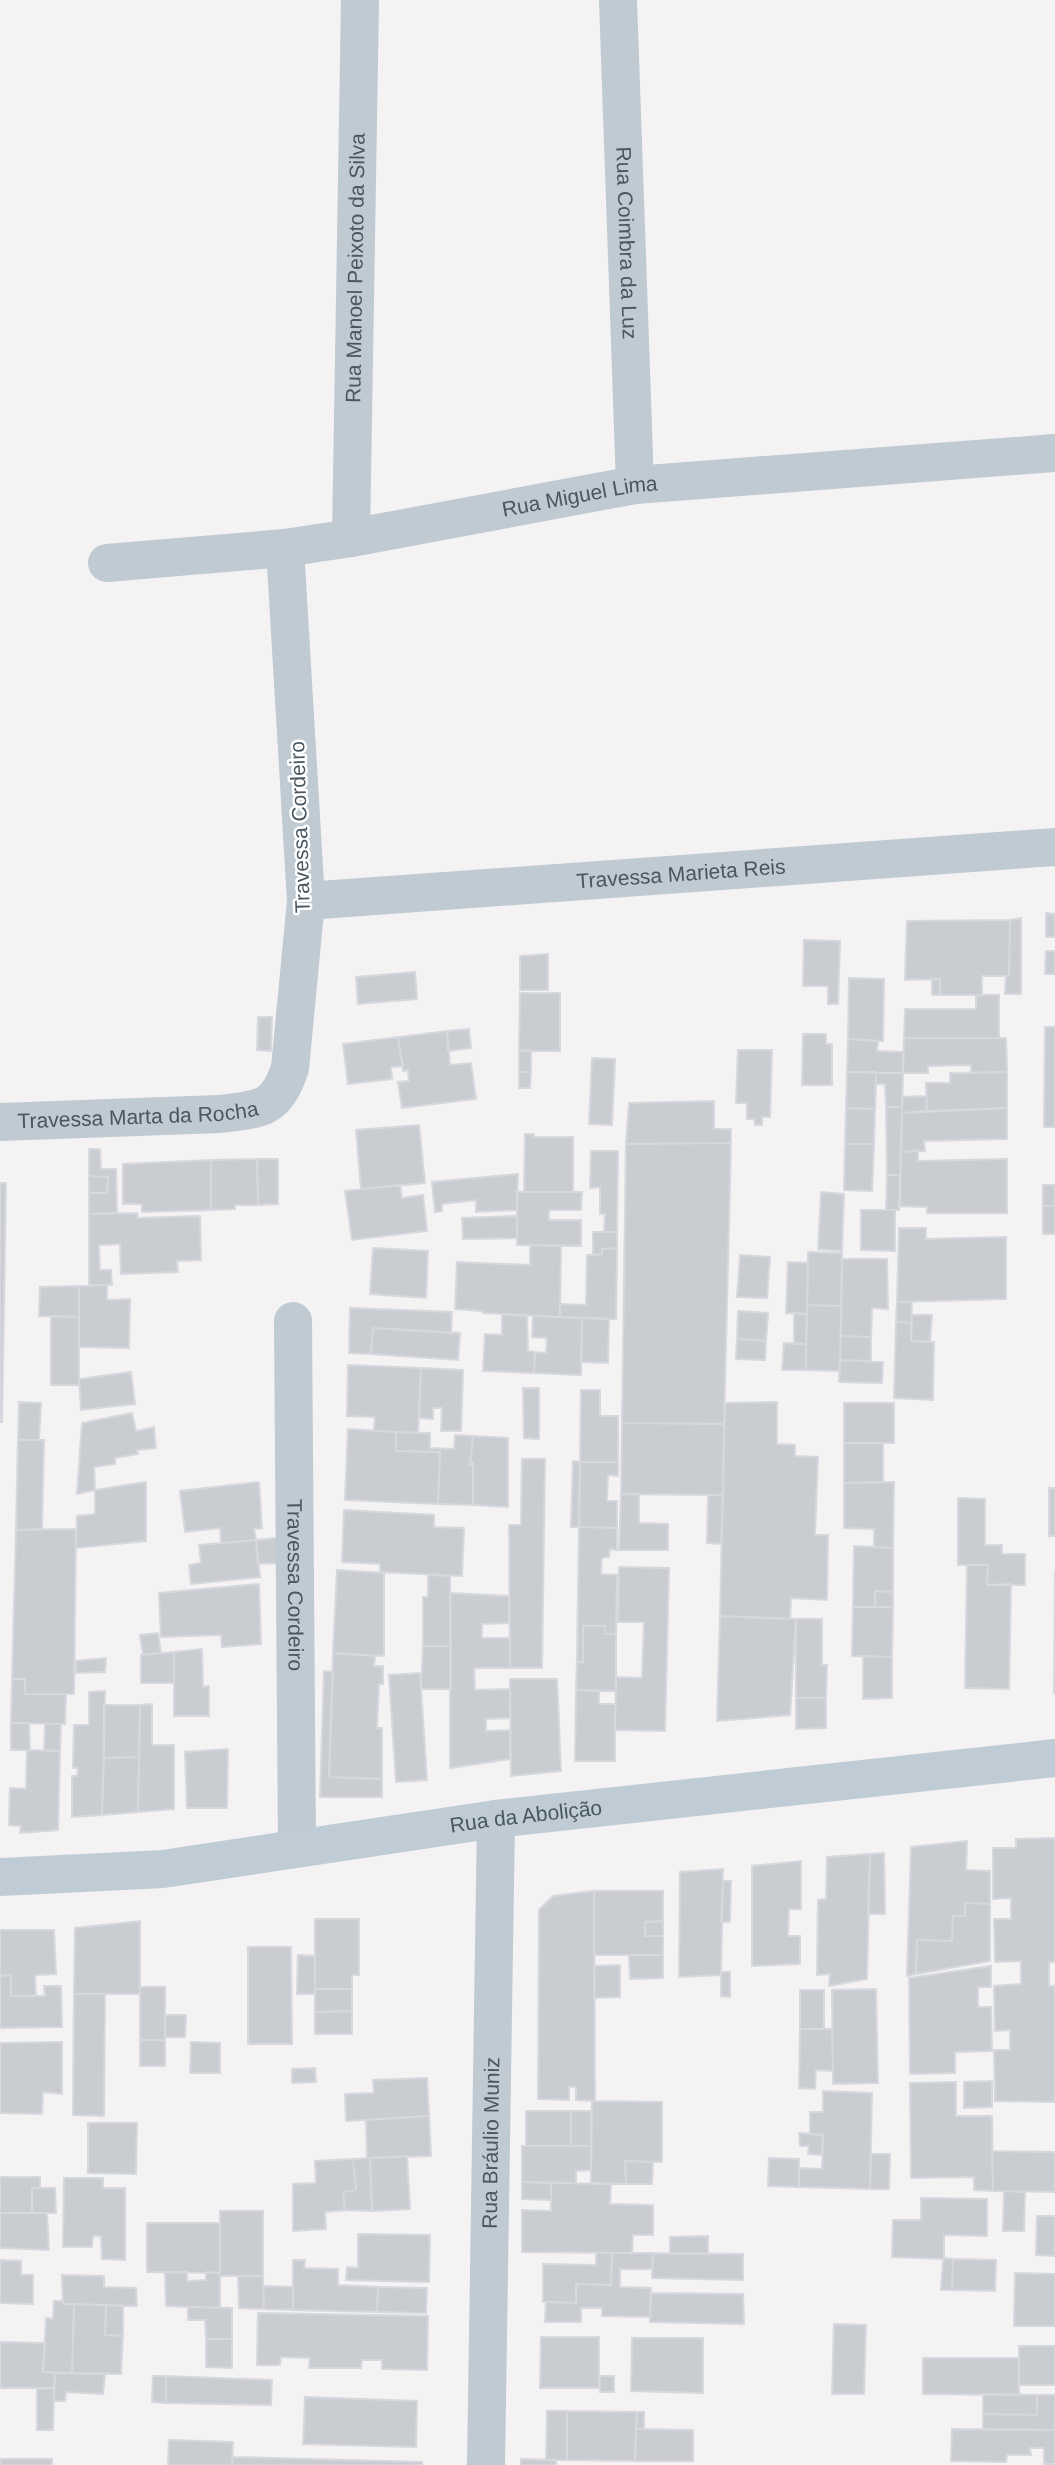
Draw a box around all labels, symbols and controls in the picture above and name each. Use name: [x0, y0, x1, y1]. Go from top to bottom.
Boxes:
street label: Rua Manoel Peixoto da Silva: [341, 133, 369, 403]
street label: Rua Coimbra da Luz: [612, 146, 642, 340]
street label: Rua Miguel Lima: [500, 471, 659, 521]
street label: Travessa Cordeiro: [285, 741, 314, 913]
street label: Travessa Marieta Reis: [576, 854, 786, 892]
street label: Travessa Marta da Rocha: [17, 1096, 261, 1132]
street label: Travessa Cordeiro: [283, 1499, 308, 1671]
street label: Rua da Abolição: [448, 1796, 603, 1837]
street label: Rua Bráulio Muniz: [478, 2057, 503, 2229]

